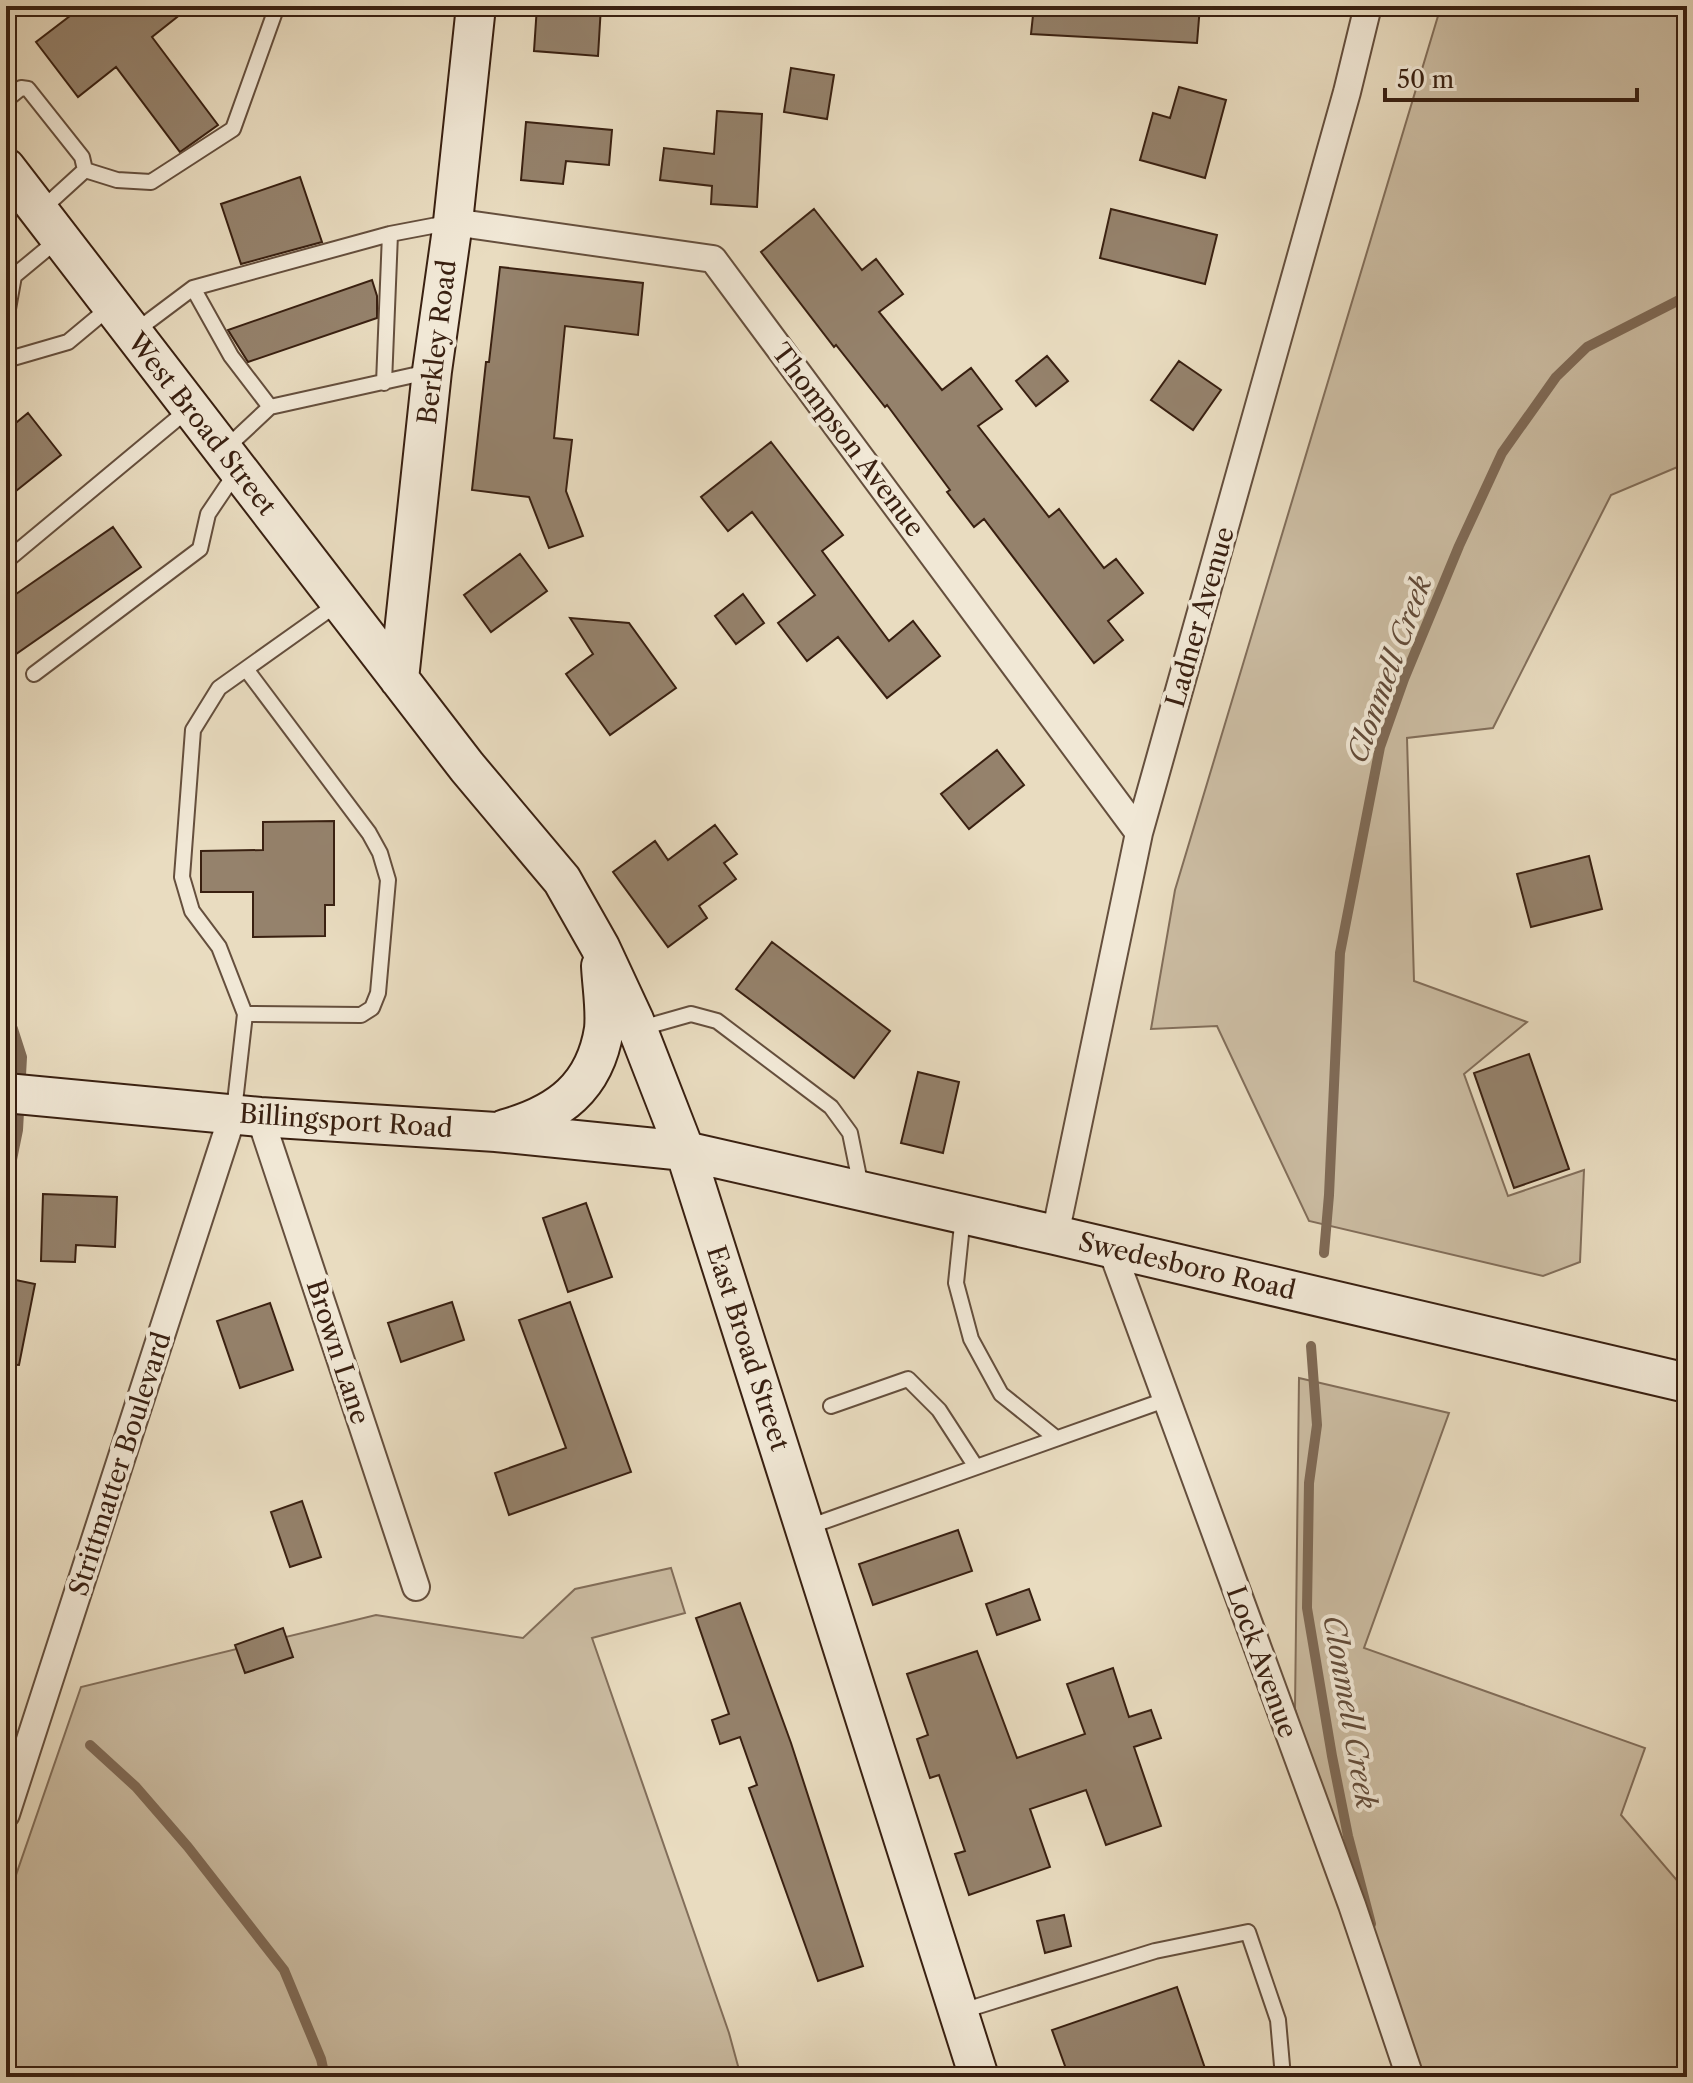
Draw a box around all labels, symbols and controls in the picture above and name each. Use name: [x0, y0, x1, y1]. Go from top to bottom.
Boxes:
scale bar: [1385, 52, 1637, 102]
text: 50 m: [1397, 65, 1454, 94]
street label: Berkley Road: [411, 258, 463, 426]
street label: West Broad Street: [120, 326, 284, 522]
street label: Thompson Avenue: [765, 337, 931, 543]
street label: Ladner Avenue: [1159, 523, 1241, 711]
water label: Clonmell Creek: [1340, 571, 1439, 767]
street label: Billingsport Road: [238, 1098, 454, 1144]
street label: Swedesboro Road: [1075, 1225, 1299, 1307]
street label: East Broad Street: [700, 1241, 796, 1455]
street label: Brown Lane: [300, 1276, 376, 1428]
street label: Strittmatter Boulevard: [62, 1328, 178, 1600]
street label: Lock Avenue: [1220, 1582, 1304, 1742]
water label: Clonmell Creek: [1316, 1613, 1384, 1812]

